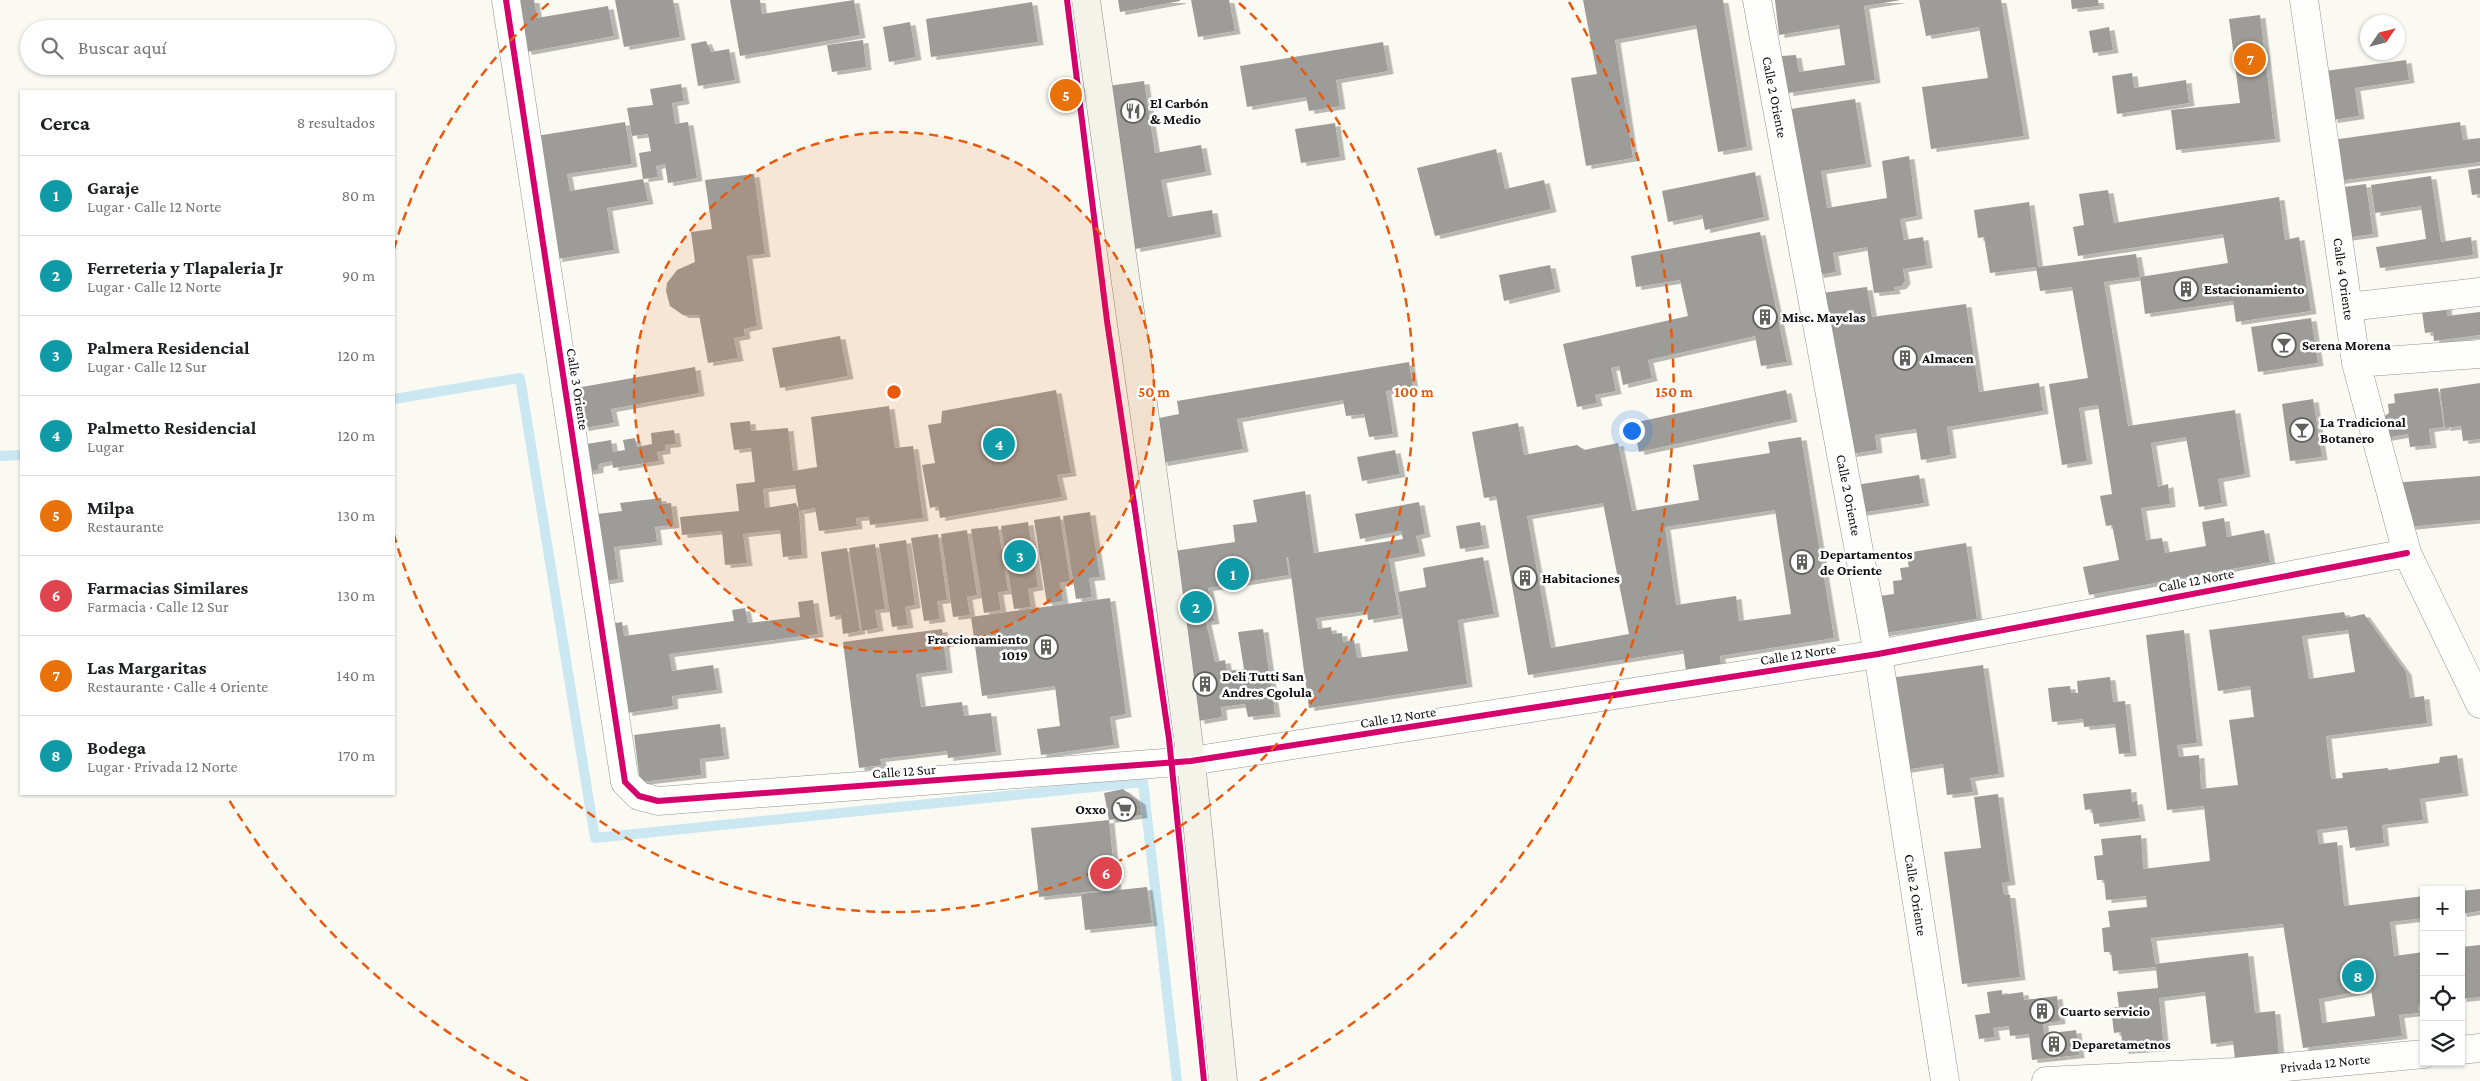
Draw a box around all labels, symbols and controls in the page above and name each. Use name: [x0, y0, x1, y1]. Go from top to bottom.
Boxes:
north arrow: [2360, 15, 2405, 60]
search box: [20, 20, 395, 75]
icon: search: [38, 34, 66, 62]
text: Buscar aquí: [78, 37, 167, 58]
pin: 7: [2234, 40, 2266, 78]
street label: Calle 2 Oriente: [1759, 55, 1791, 139]
pin: 5: [1050, 76, 1082, 114]
place label: El Carbón & Medio: [1150, 95, 1208, 127]
restaurant icon: El Carbón & Medio: [1120, 98, 1146, 124]
text: Cerca: [40, 111, 90, 135]
text: 8 resultados: [297, 114, 375, 131]
text: Garaje: [87, 177, 139, 198]
text: 1: [53, 187, 59, 204]
text: 80 m: [341, 187, 375, 204]
text: Lugar · Calle 12 Norte: [87, 198, 221, 215]
street label: Calle 4 Oriente: [2330, 237, 2358, 321]
text: Ferreteria y Tlapaleria Jr: [87, 257, 283, 278]
text: 2: [52, 267, 60, 284]
text: 90 m: [342, 267, 375, 284]
building icon: Estacionamiento: [2173, 276, 2199, 302]
text: Lugar · Calle 12 Norte: [87, 278, 221, 295]
place label: Estacionamiento: [2204, 281, 2305, 297]
building icon: Misc. Mayelas: [1752, 304, 1778, 330]
place label: Misc. Mayelas: [1782, 309, 1866, 325]
bar icon: Serena Morena: [2271, 332, 2297, 358]
text: Palmera Residencial: [87, 337, 249, 358]
place label: Serena Morena: [2302, 337, 2391, 353]
building icon: Almacen: [1892, 345, 1918, 371]
text: 3: [52, 347, 60, 364]
text: 120 m: [337, 347, 375, 364]
street label: Calle 3 Oriente: [564, 347, 592, 431]
place label: Almacen: [1921, 350, 1974, 366]
text: Lugar · Calle 12 Sur: [87, 358, 207, 375]
centre of rings: [885, 383, 903, 401]
text: 50 m: [1138, 384, 1170, 400]
text: 100 m: [1394, 384, 1434, 400]
text: 150 m: [1655, 384, 1693, 400]
place label: La Tradicional Botanero: [2320, 414, 2406, 446]
text: Palmetto Residencial: [87, 417, 256, 438]
bar icon: La Tradicional Botanero: [2289, 417, 2315, 443]
your location: [1619, 418, 1645, 444]
pin: 4: [983, 425, 1015, 463]
text: 4: [52, 427, 60, 444]
text: 120 m: [337, 427, 375, 444]
text: Lugar: [87, 438, 124, 455]
street label: Calle 2 Oriente: [1833, 453, 1865, 537]
text: Milpa: [87, 497, 134, 518]
text: 5: [52, 507, 60, 524]
text: 130 m: [337, 507, 375, 524]
text: Restaurante: [87, 518, 164, 535]
pin: 3: [1004, 537, 1036, 575]
place label: Departamentos de Oriente: [1820, 546, 1913, 578]
building icon: Departamentos de Oriente: [1789, 549, 1815, 575]
pin: 1: [1217, 555, 1249, 593]
building icon: Habitaciones: [1512, 565, 1538, 591]
street label: Calle 12 Norte: [2157, 565, 2235, 595]
place label: Habitaciones: [1542, 570, 1620, 586]
text: Farmacias Similares: [87, 577, 248, 598]
text: 6: [52, 587, 60, 604]
text: 130 m: [337, 587, 375, 604]
pin: 2: [1180, 588, 1212, 626]
text: Farmacia · Calle 12 Sur: [87, 598, 229, 615]
place label: Fraccionamiento 1019: [927, 631, 1028, 663]
building icon: Fraccionamiento 1019: [1033, 634, 1059, 660]
street label: Calle 12 Norte: [1759, 640, 1837, 668]
text: Las Margaritas: [87, 657, 207, 678]
text: 7: [52, 667, 60, 684]
text: 140 m: [337, 667, 375, 684]
place label: Deli Tutti San Andres Cgolula: [1221, 668, 1312, 700]
building icon: Deli Tutti San Andres Cgolula: [1192, 671, 1218, 697]
text: Restaurante · Calle 4 Oriente: [87, 678, 268, 695]
street label: Calle 12 Norte: [1359, 703, 1437, 731]
text: Bodega: [87, 737, 146, 758]
text: 8: [51, 747, 61, 764]
text: 170 m: [338, 747, 375, 764]
text: Lugar · Privada 12 Norte: [87, 758, 238, 775]
street label: Calle 12 Sur: [872, 761, 936, 781]
supermarket icon: Oxxo: [1111, 796, 1137, 822]
place label: Oxxo: [1075, 801, 1106, 817]
street label: Calle 2 Oriente: [1902, 853, 1930, 937]
pin: 6: [1090, 854, 1122, 892]
map controls: [2420, 886, 2465, 1066]
button: +: [2420, 886, 2465, 931]
button: −: [2420, 931, 2465, 976]
pin: 8: [2342, 957, 2374, 995]
button: locate: [2420, 976, 2465, 1021]
building icon: Cuarto servicio: [2029, 998, 2055, 1024]
place label: Cuarto servicio: [2060, 1003, 2150, 1019]
button: layers: [2420, 1021, 2465, 1066]
building icon: Deparetametnos: [2041, 1031, 2067, 1057]
place label: Deparetametnos: [2072, 1036, 2171, 1052]
street label: Privada 12 Norte: [2279, 1050, 2371, 1076]

